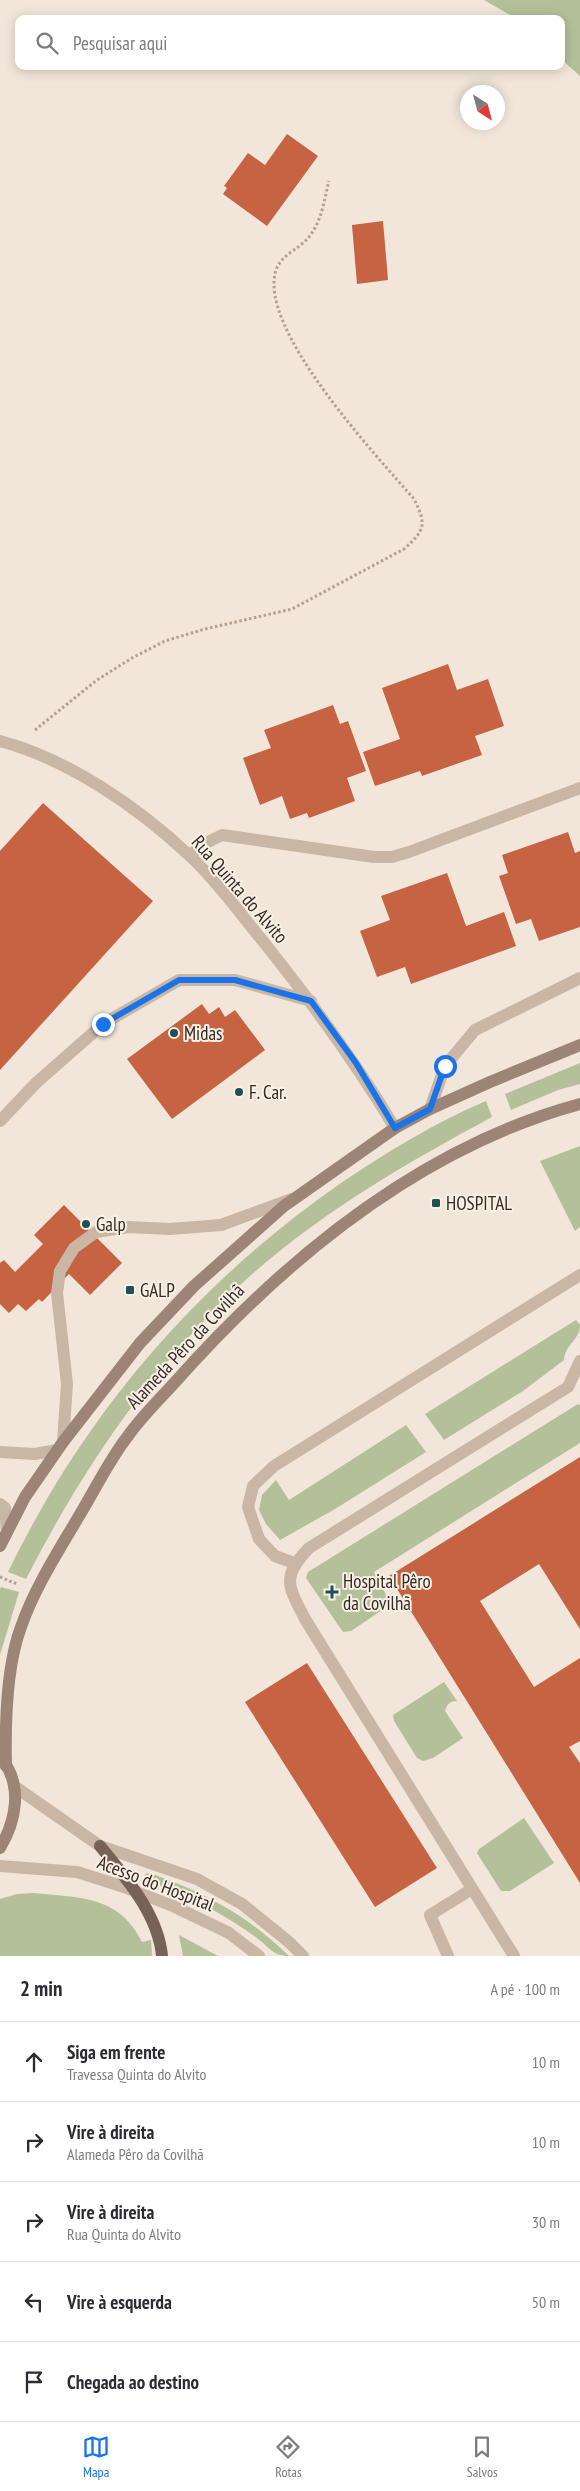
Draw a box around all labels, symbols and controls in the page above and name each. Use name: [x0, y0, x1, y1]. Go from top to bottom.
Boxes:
search box: [15, 15, 565, 70]
icon: search: [33, 29, 61, 57]
text: Pesquisar aqui: [73, 31, 167, 55]
north arrow: [460, 85, 505, 130]
street label: Rua Quinta do Alvito: [187, 830, 293, 948]
route end: [92, 1013, 115, 1036]
place label: Midas: [184, 1021, 222, 1045]
marker: Midas: [168, 1027, 180, 1039]
route start: [434, 1055, 457, 1078]
place label: F. Car.: [249, 1080, 287, 1104]
marker: F. Car.: [233, 1086, 245, 1098]
place label: HOSPITAL: [446, 1191, 512, 1215]
marker: HOSPITAL: [430, 1197, 442, 1209]
place label: Galp: [96, 1212, 126, 1236]
marker: Galp: [80, 1218, 92, 1230]
street label: Alameda Pêro da Covilhã: [121, 1278, 249, 1414]
place label: GALP: [140, 1278, 175, 1302]
marker: GALP: [124, 1284, 136, 1296]
place label: Hospital Pêro da Covilhã: [343, 1569, 431, 1615]
marker: Hospital Pêro da Covilhã: [325, 1585, 339, 1599]
street label: Acesso do Hospital: [94, 1850, 218, 1916]
text: 2 min: [20, 1975, 62, 2002]
text: A pé · 100 m: [490, 1979, 560, 1999]
text: Siga em frente: [67, 2040, 165, 2064]
icon: ahead: [20, 2048, 48, 2076]
text: 10 m: [532, 2052, 560, 2072]
text: Travessa Quinta do Alvito: [67, 2064, 206, 2084]
text: Vire à direita: [67, 2120, 154, 2144]
icon: right: [20, 2128, 48, 2156]
text: 10 m: [532, 2132, 560, 2152]
text: Alameda Pêro da Covilhã: [67, 2144, 204, 2164]
text: Vire à direita: [67, 2200, 154, 2224]
icon: right: [20, 2208, 48, 2236]
text: 30 m: [532, 2212, 560, 2232]
text: Rua Quinta do Alvito: [67, 2224, 181, 2244]
icon: left: [20, 2288, 48, 2316]
text: Vire à esquerda: [67, 2290, 172, 2314]
text: 50 m: [532, 2292, 560, 2312]
icon: arrive: [20, 2368, 48, 2396]
text: Chegada ao destino: [67, 2370, 199, 2394]
tab: Mapa: [82, 2433, 110, 2481]
tab: Rotas: [274, 2433, 302, 2481]
tab: Salvos: [467, 2433, 498, 2481]

